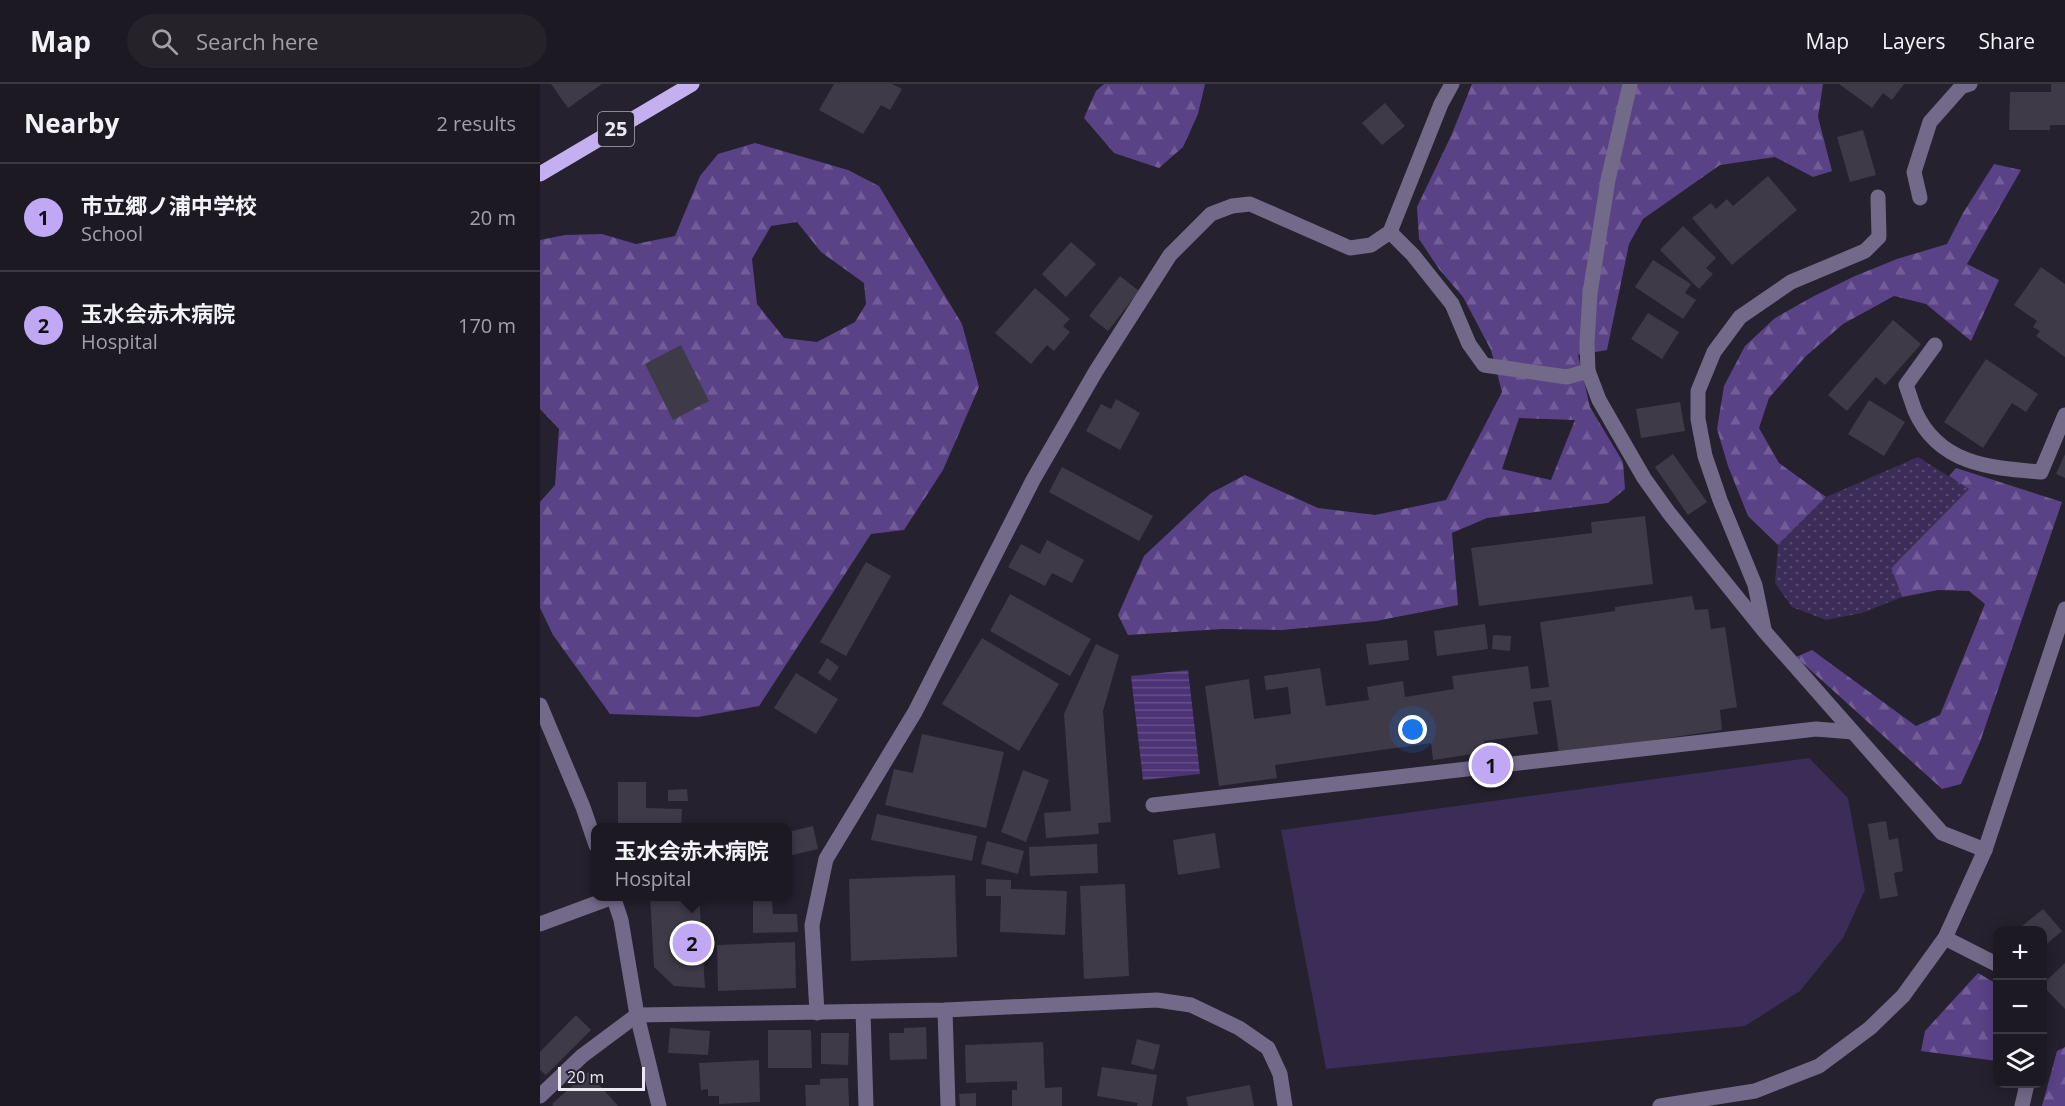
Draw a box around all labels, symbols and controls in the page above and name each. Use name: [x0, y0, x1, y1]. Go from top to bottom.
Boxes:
search box: [127, 14, 547, 68]
text: Map: [30, 22, 91, 60]
icon: search: [148, 25, 181, 58]
text: Search here: [196, 26, 319, 56]
text: Map: [1806, 27, 1849, 55]
text: Layers: [1882, 27, 1946, 55]
text: Share: [1979, 27, 2035, 55]
text: Nearby: [24, 105, 119, 141]
text: 2 results: [436, 110, 516, 137]
road number: 25: [598, 112, 634, 146]
text: 市立郷ノ浦中学校: [81, 190, 257, 220]
text: 1: [38, 204, 49, 231]
text: 20 m: [469, 204, 516, 231]
text: School: [81, 220, 143, 247]
text: 玉水会赤木病院: [81, 298, 235, 328]
text: 2: [38, 312, 49, 339]
text: 170 m: [458, 312, 516, 339]
text: Hospital: [81, 328, 158, 355]
your location: [1398, 715, 1427, 744]
pin: 1: [1472, 742, 1510, 788]
popup: [591, 823, 792, 901]
text: 玉水会赤木病院: [614, 835, 769, 865]
text: Hospital: [614, 865, 691, 892]
pin: 2: [672, 920, 712, 966]
map controls: [1993, 926, 2047, 1088]
button: +: [1993, 926, 2047, 980]
button: −: [1993, 980, 2047, 1034]
button: layers: [1993, 1034, 2047, 1088]
scale bar: [558, 1064, 645, 1092]
text: 20 m: [567, 1066, 604, 1088]

